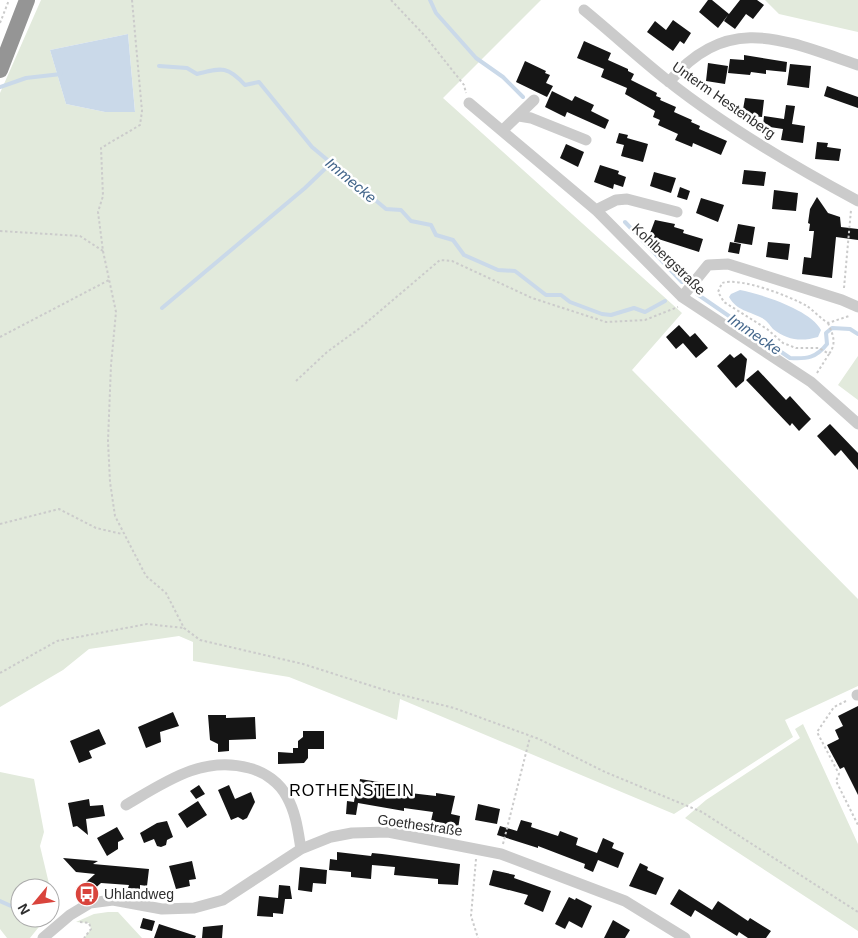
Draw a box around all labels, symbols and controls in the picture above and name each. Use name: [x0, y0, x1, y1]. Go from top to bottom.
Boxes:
street label: Unterm Hestenberg: [669, 58, 779, 142]
water label: Immecke: [322, 154, 380, 206]
street label: Kohlbergstraße: [629, 220, 709, 298]
water label: Immecke: [725, 310, 785, 358]
district label: ROTHENSTEIN: [289, 782, 415, 799]
street label: Goethestraße: [376, 811, 464, 839]
north arrow: [10, 878, 60, 928]
bus stop icon: Uhlandweg: [74, 881, 100, 907]
place label: Uhlandweg: [104, 886, 174, 902]
text: N: [14, 901, 33, 918]

